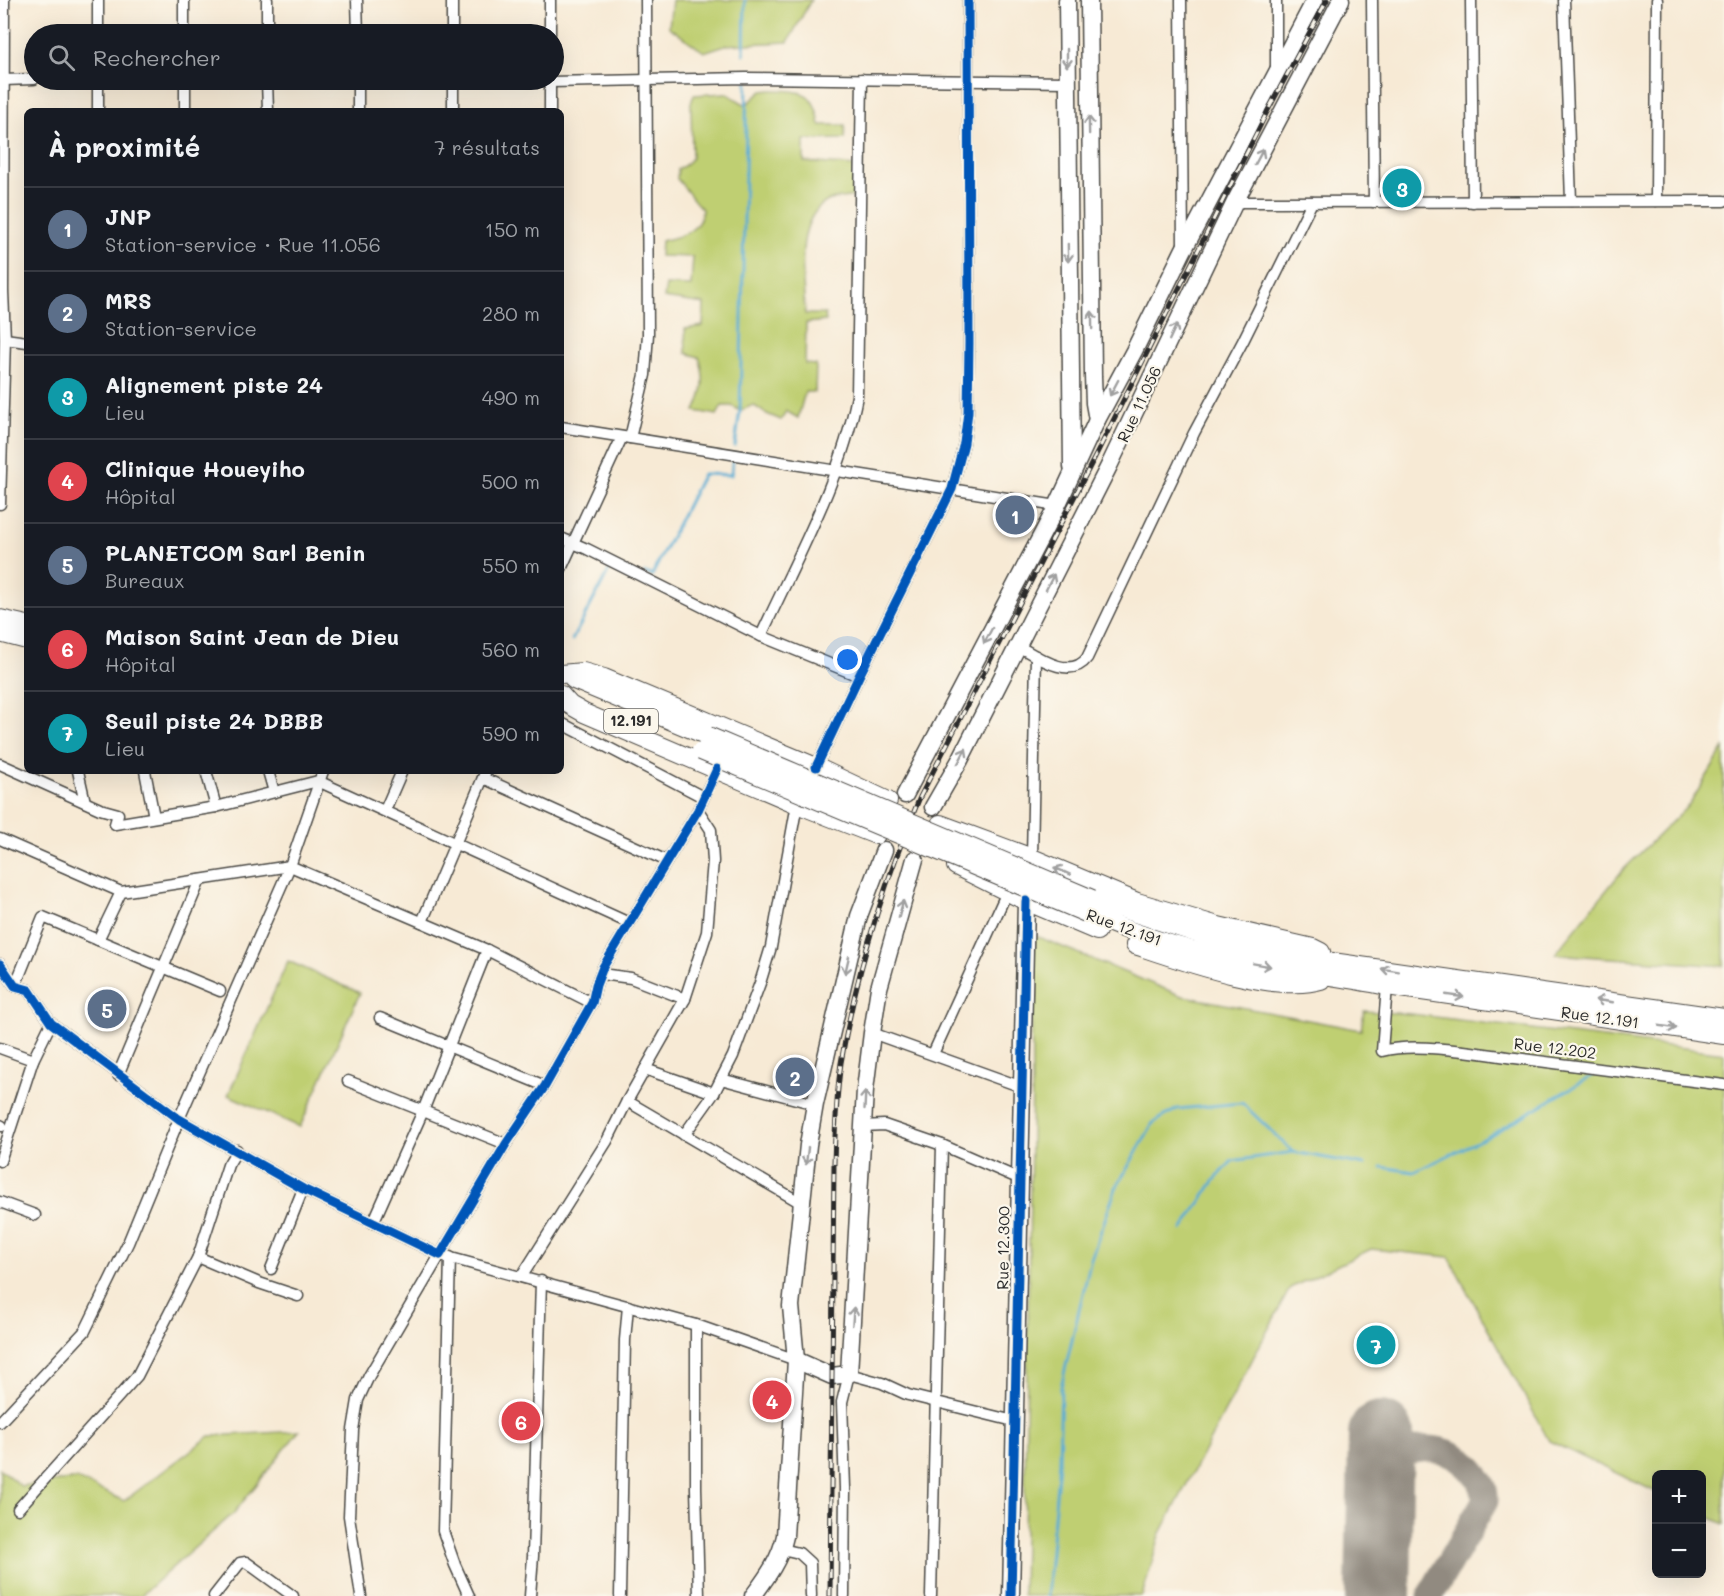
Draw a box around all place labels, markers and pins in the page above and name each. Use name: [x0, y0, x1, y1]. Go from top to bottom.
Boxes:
pin: 3: [1382, 166, 1422, 210]
pin: 1: [996, 492, 1034, 538]
pin: 5: [88, 986, 126, 1032]
pin: 2: [776, 1054, 814, 1100]
pin: 7: [1356, 1322, 1396, 1368]
pin: 4: [752, 1378, 792, 1422]
pin: 6: [502, 1398, 540, 1444]

